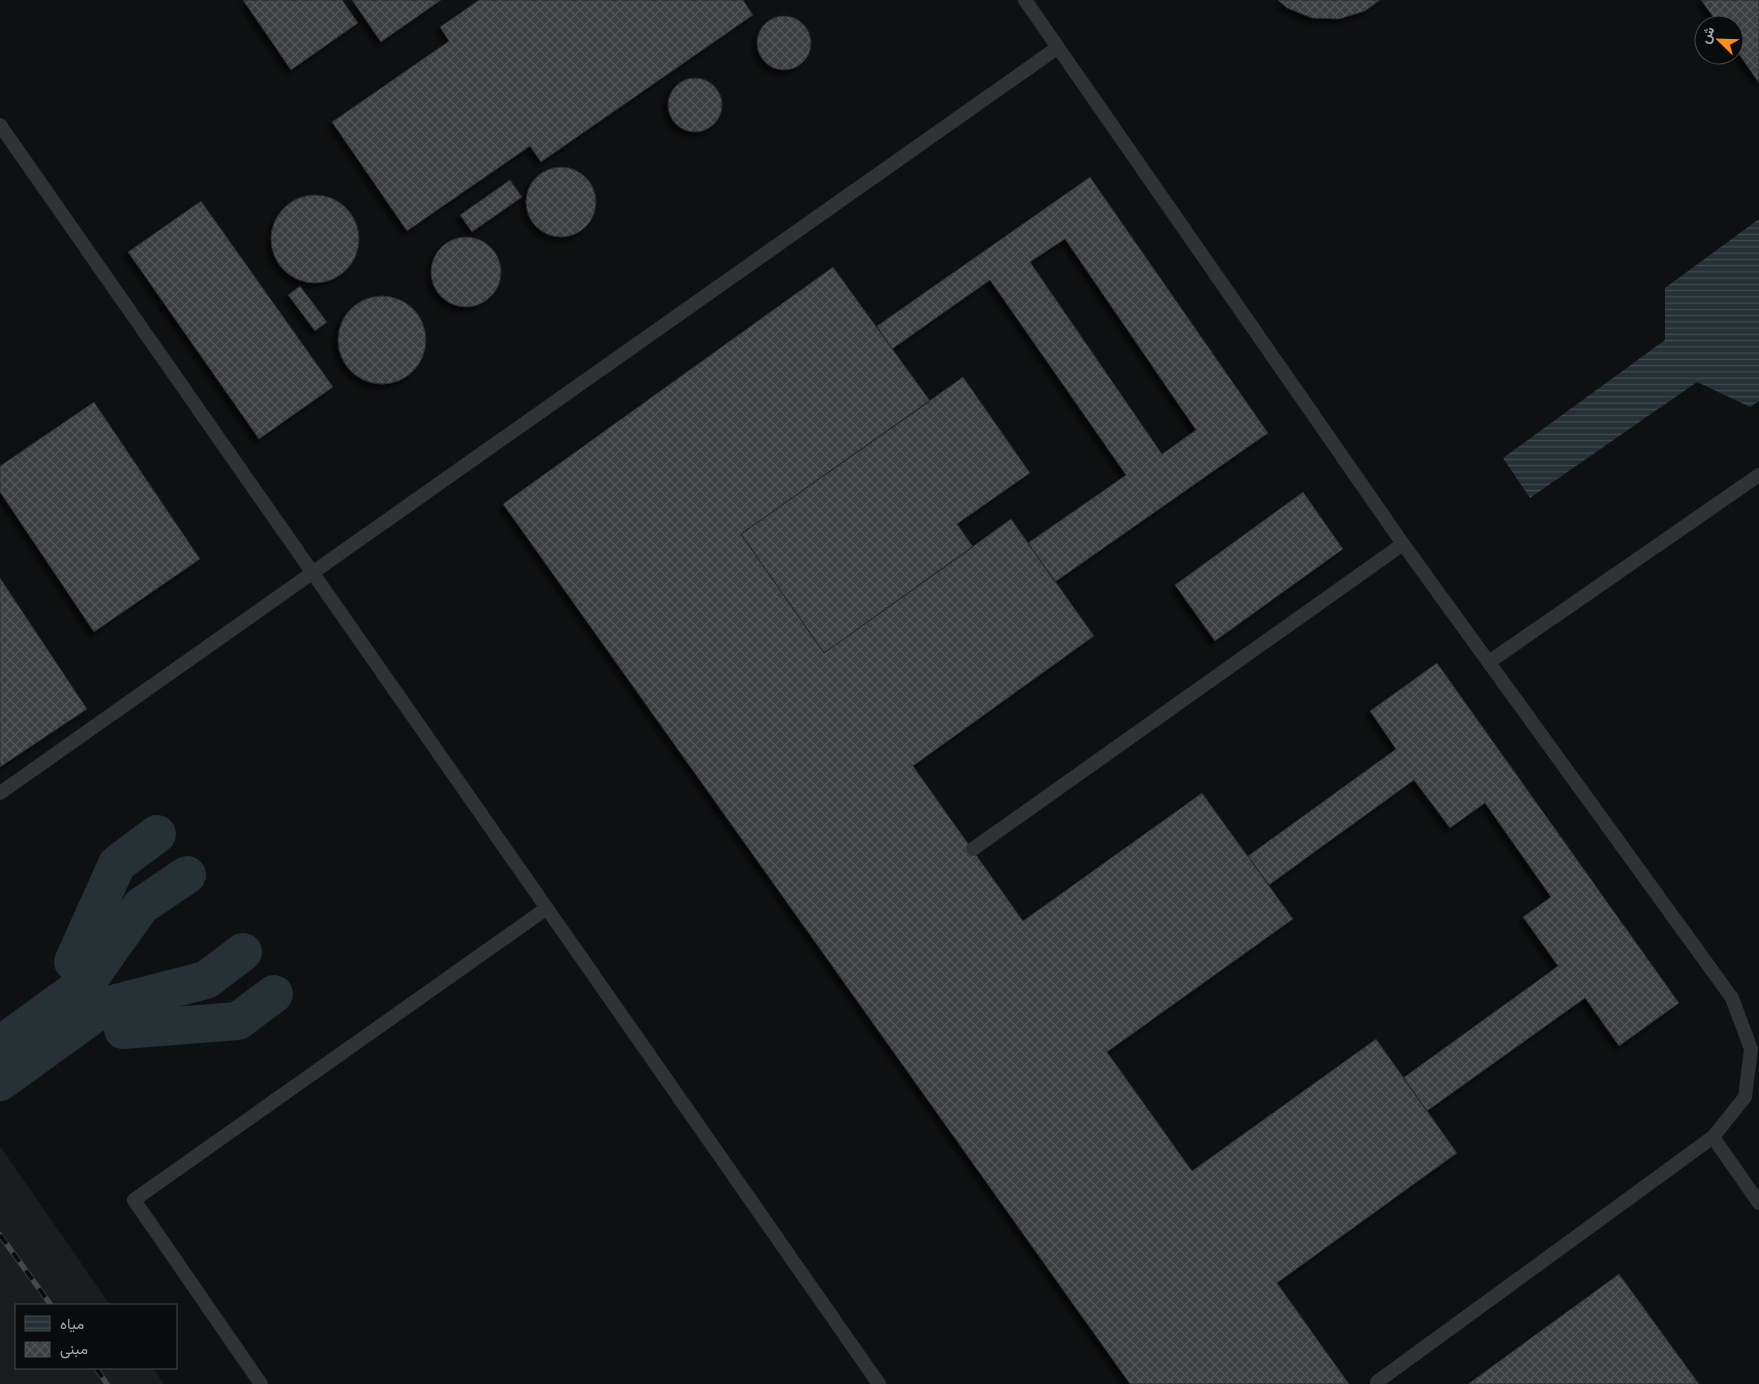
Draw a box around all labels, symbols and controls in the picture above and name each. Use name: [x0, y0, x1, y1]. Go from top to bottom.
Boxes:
north arrow: [1694, 15, 1744, 65]
text: ش: [1695, 24, 1719, 46]
legend: [15, 1304, 178, 1369]
text: مياه: [60, 1314, 84, 1333]
text: مبنى: [60, 1339, 88, 1359]

